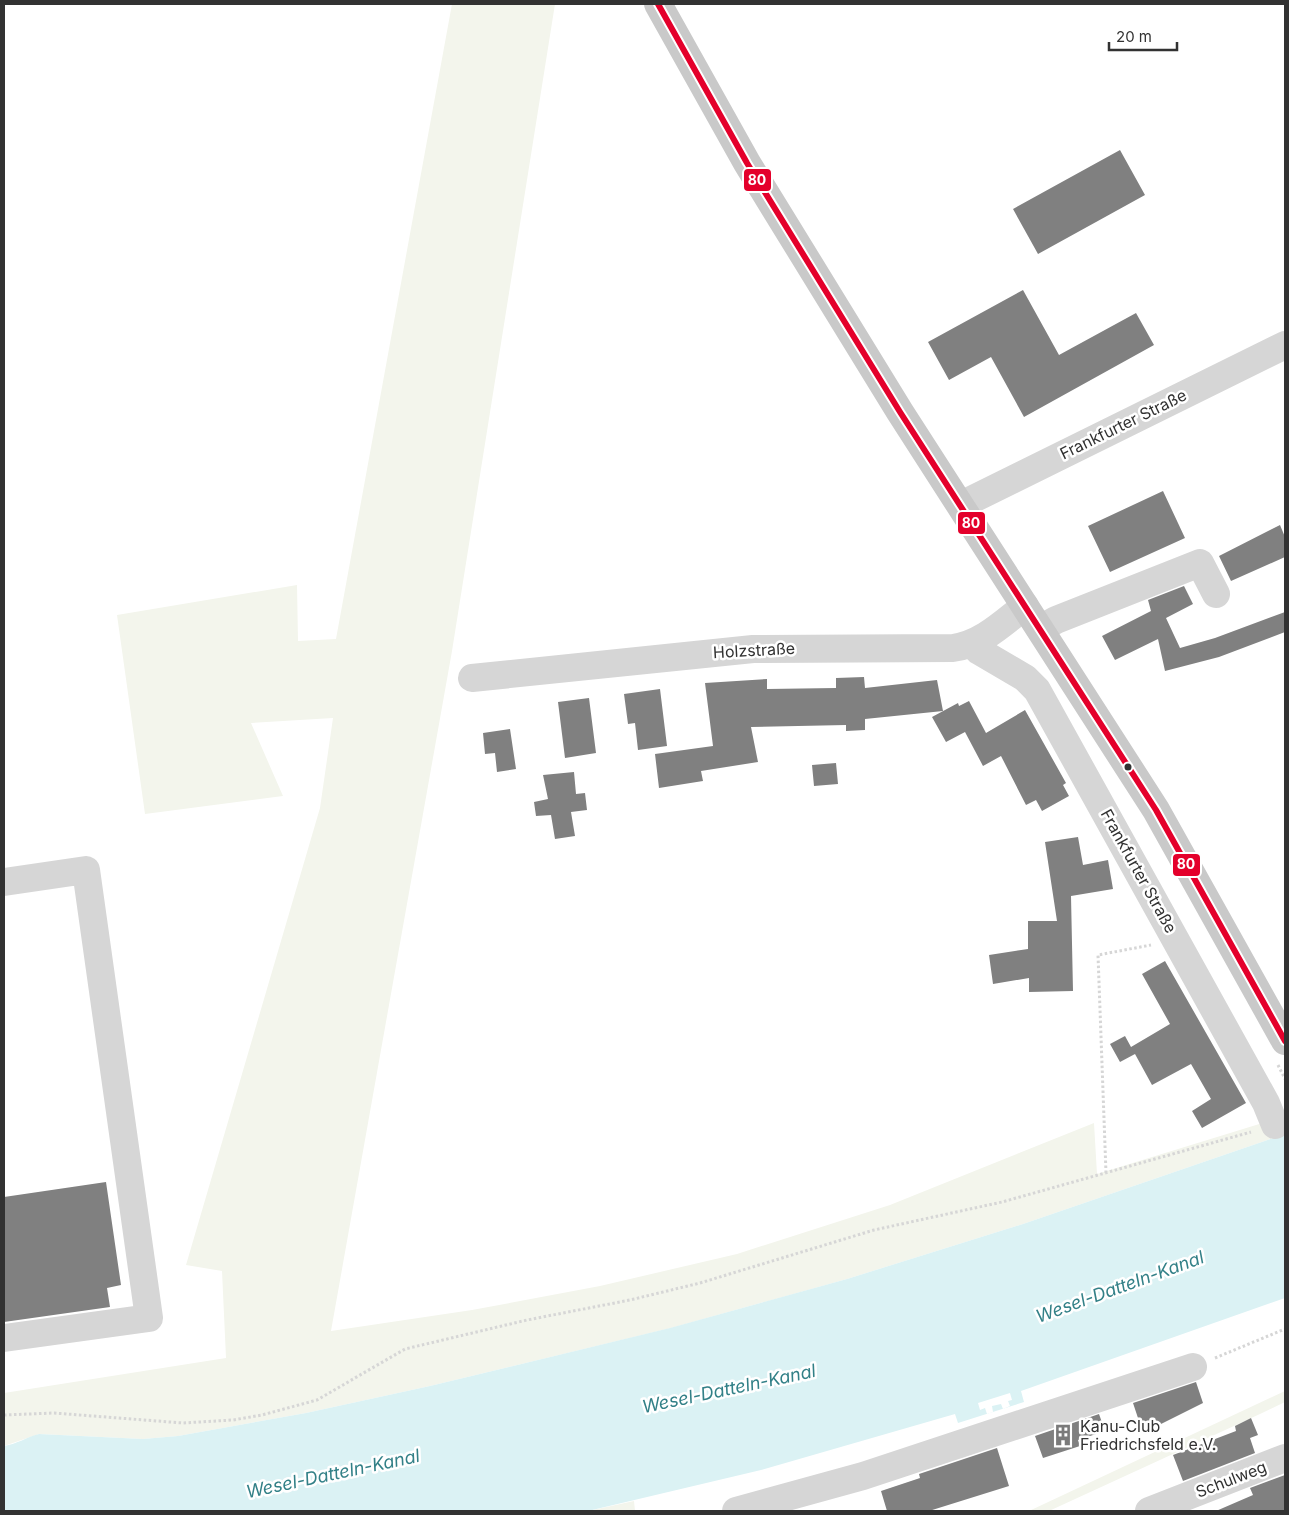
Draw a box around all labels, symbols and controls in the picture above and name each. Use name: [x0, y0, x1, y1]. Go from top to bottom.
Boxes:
scale bar: [1109, 20, 1176, 52]
text: 20 m: [1116, 27, 1152, 46]
line badge: 80: [743, 168, 772, 192]
text: 80: [748, 171, 766, 188]
street label: Frankfurter Straße: [1056, 385, 1190, 463]
line badge: 80: [957, 511, 986, 535]
text: 80: [962, 514, 980, 531]
street label: Holzstraße: [712, 638, 796, 662]
unlabelled marker: [1123, 762, 1133, 772]
street label: Frankfurter Straße: [1097, 806, 1181, 936]
line badge: 80: [1172, 853, 1201, 877]
text: 80: [1177, 855, 1195, 872]
water label: Wesel-Datteln-Kanal: [1033, 1246, 1207, 1327]
water label: Wesel-Datteln-Kanal: [640, 1360, 818, 1417]
place label: Kanu-Club Friedrichsfeld e.V.: [1080, 1416, 1216, 1454]
building icon: Kanu-Club Friedrichsfeld e.V.: [1050, 1422, 1076, 1448]
water label: Wesel-Datteln-Kanal: [244, 1445, 422, 1502]
street label: Schulweg: [1193, 1456, 1269, 1502]

